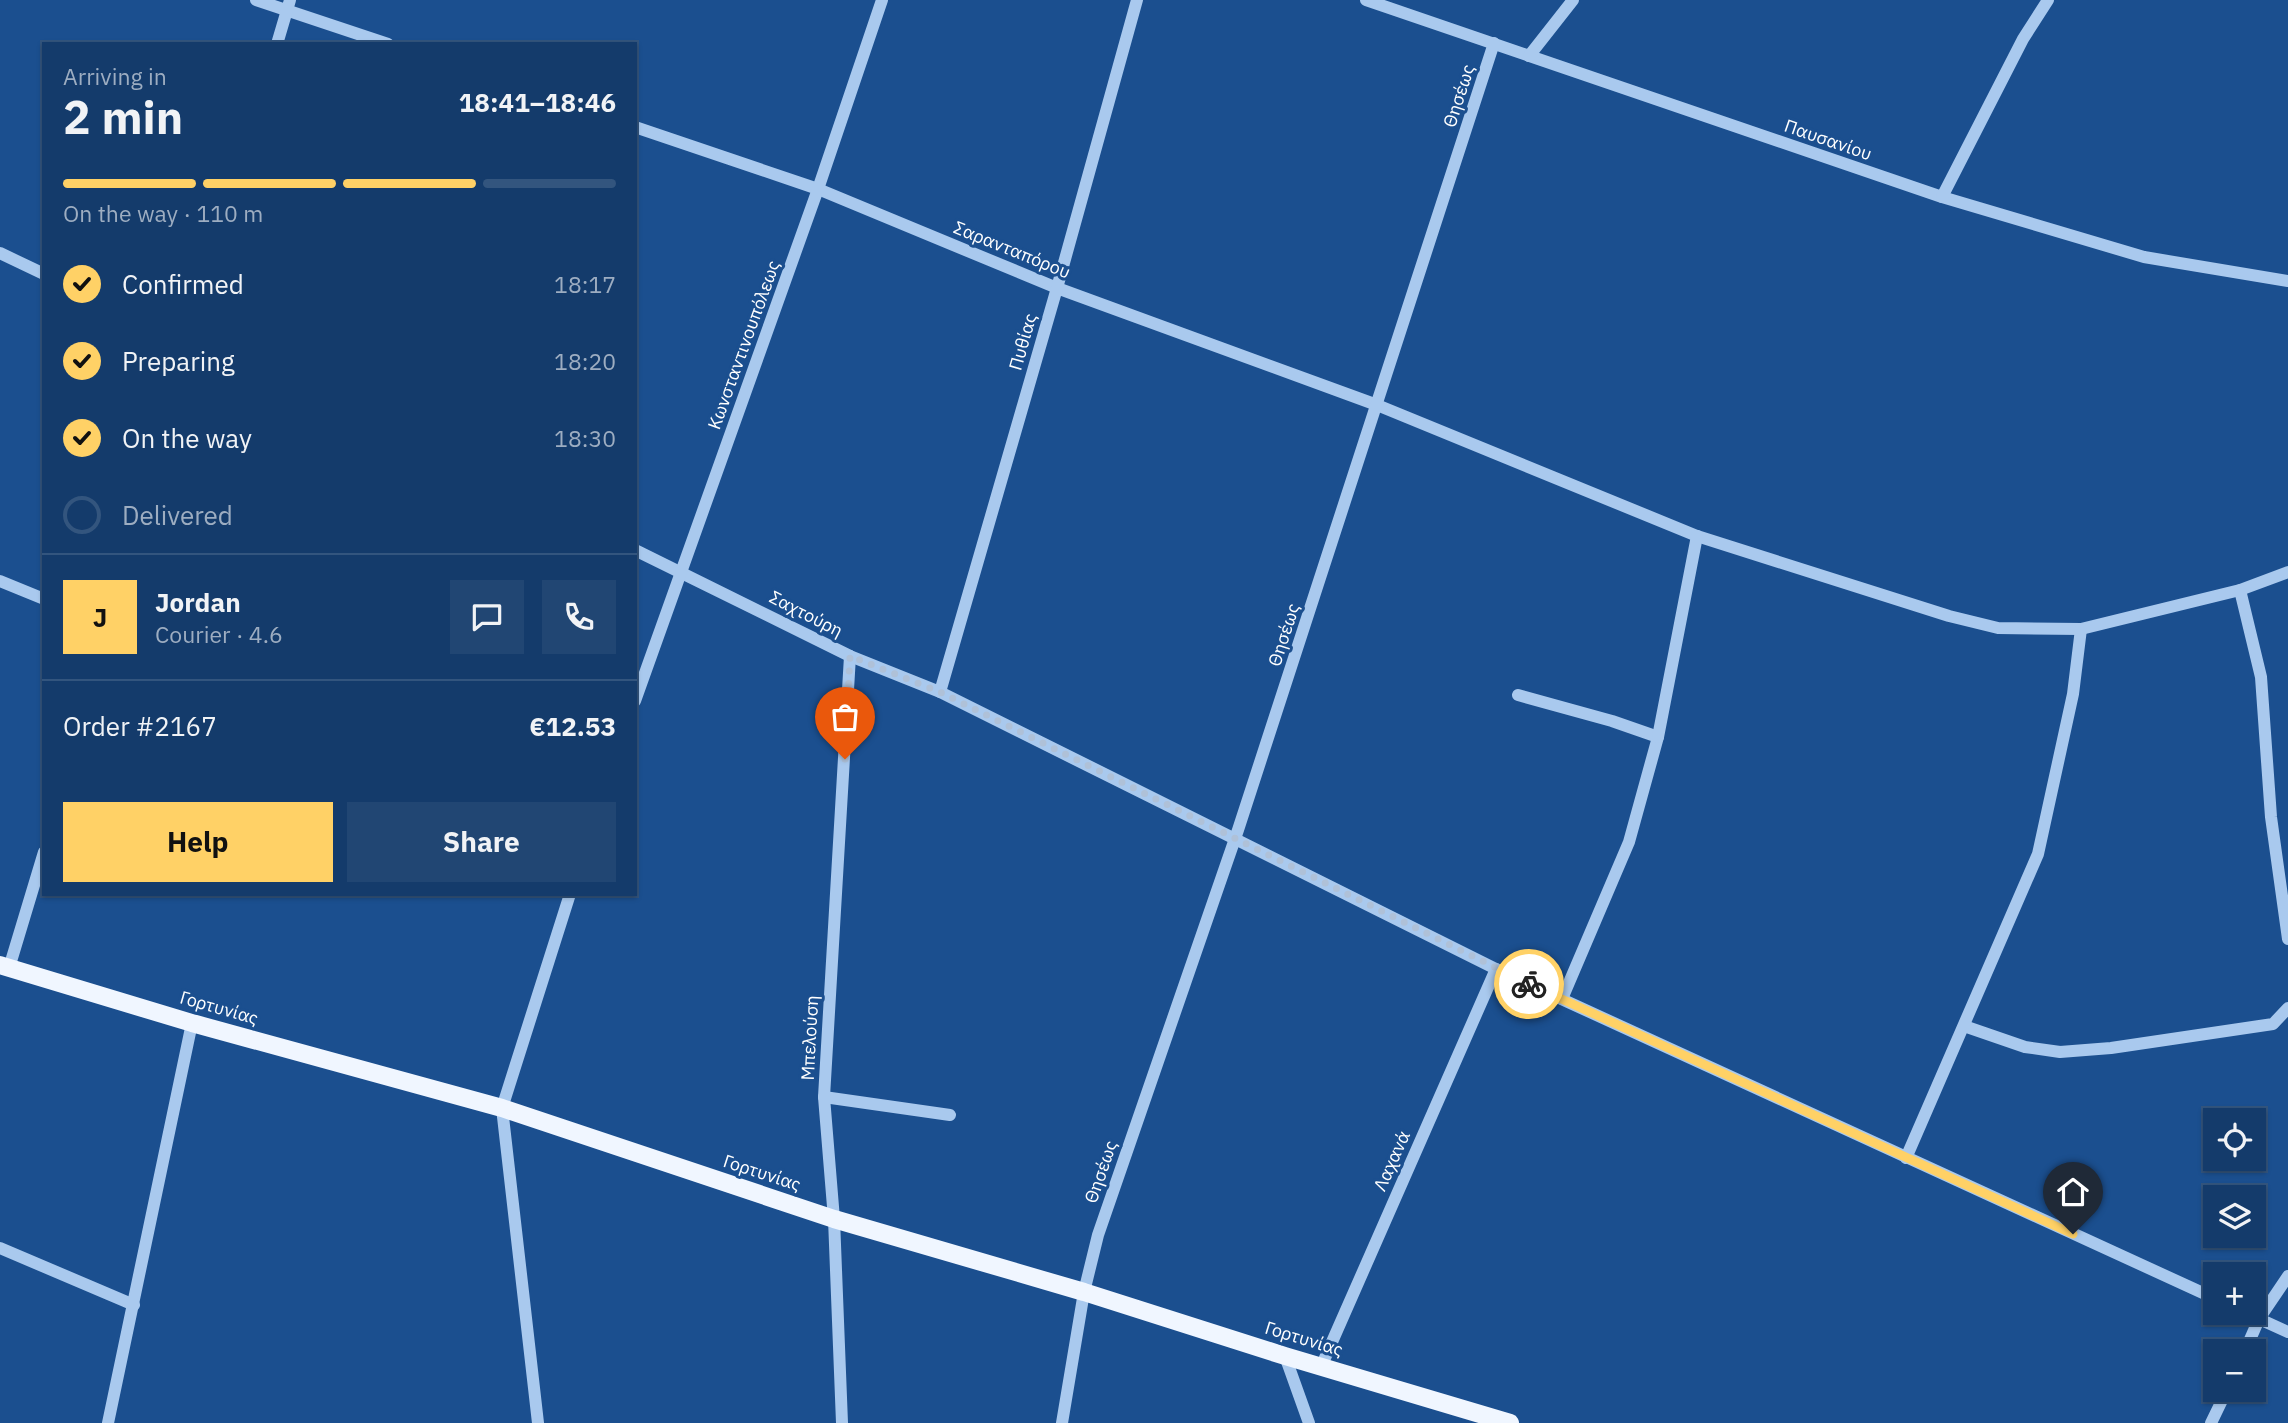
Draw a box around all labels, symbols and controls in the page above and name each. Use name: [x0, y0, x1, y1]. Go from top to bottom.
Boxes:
text: Arriving in: [63, 61, 167, 91]
street label: Θησέως: [1438, 61, 1480, 130]
text: 18:41–18:46: [459, 85, 616, 119]
text: 2 min: [63, 87, 183, 147]
street label: Παυσανίου: [1781, 114, 1875, 165]
text: On the way · 110 m: [63, 198, 263, 228]
street label: Σαρανταπόρου: [950, 216, 1074, 283]
street label: Κωνσταντινουπόλεως: [702, 257, 785, 432]
icon: check: [63, 265, 101, 303]
text: Confirmed: [122, 267, 244, 301]
text: 18:17: [554, 269, 616, 299]
street label: Πυθίας: [1003, 310, 1042, 373]
icon: check: [63, 342, 101, 380]
text: Preparing: [122, 344, 235, 378]
text: 18:20: [554, 346, 616, 376]
icon: check: [63, 419, 101, 457]
text: On the way: [122, 421, 252, 455]
text: 18:30: [554, 423, 616, 453]
text: Delivered: [122, 498, 233, 532]
button: chat: [450, 580, 524, 654]
button: phone: [542, 580, 616, 654]
text: Jordan: [155, 585, 241, 619]
street label: Σαχτούρη: [766, 585, 847, 642]
text: J: [93, 600, 107, 634]
street label: Θησέως: [1263, 600, 1305, 669]
text: Courier · 4.6: [155, 619, 283, 649]
pin: [815, 687, 875, 759]
icon: bag: [826, 698, 864, 736]
text: Order #2167: [63, 709, 217, 743]
text: €12.53: [529, 709, 616, 743]
button: Help: [63, 802, 333, 882]
button: Share: [347, 802, 616, 882]
courier: [1494, 949, 1564, 1019]
icon: bike: [1510, 965, 1548, 1003]
street label: Γορτυνίας: [177, 985, 261, 1030]
street label: Μπελούση: [796, 995, 823, 1081]
map controls: [2203, 1108, 2266, 1402]
button: locate: [2203, 1108, 2266, 1171]
street label: Λαχανά: [1368, 1127, 1415, 1195]
street label: Θησέως: [1079, 1137, 1122, 1206]
street label: Γορτυνίας: [720, 1149, 804, 1196]
pin: [2043, 1162, 2103, 1234]
icon: home: [2054, 1173, 2092, 1211]
button: layers: [2203, 1185, 2266, 1248]
button: +: [2203, 1262, 2266, 1325]
street label: Γορτυνίας: [1262, 1316, 1346, 1361]
button: −: [2203, 1339, 2266, 1402]

